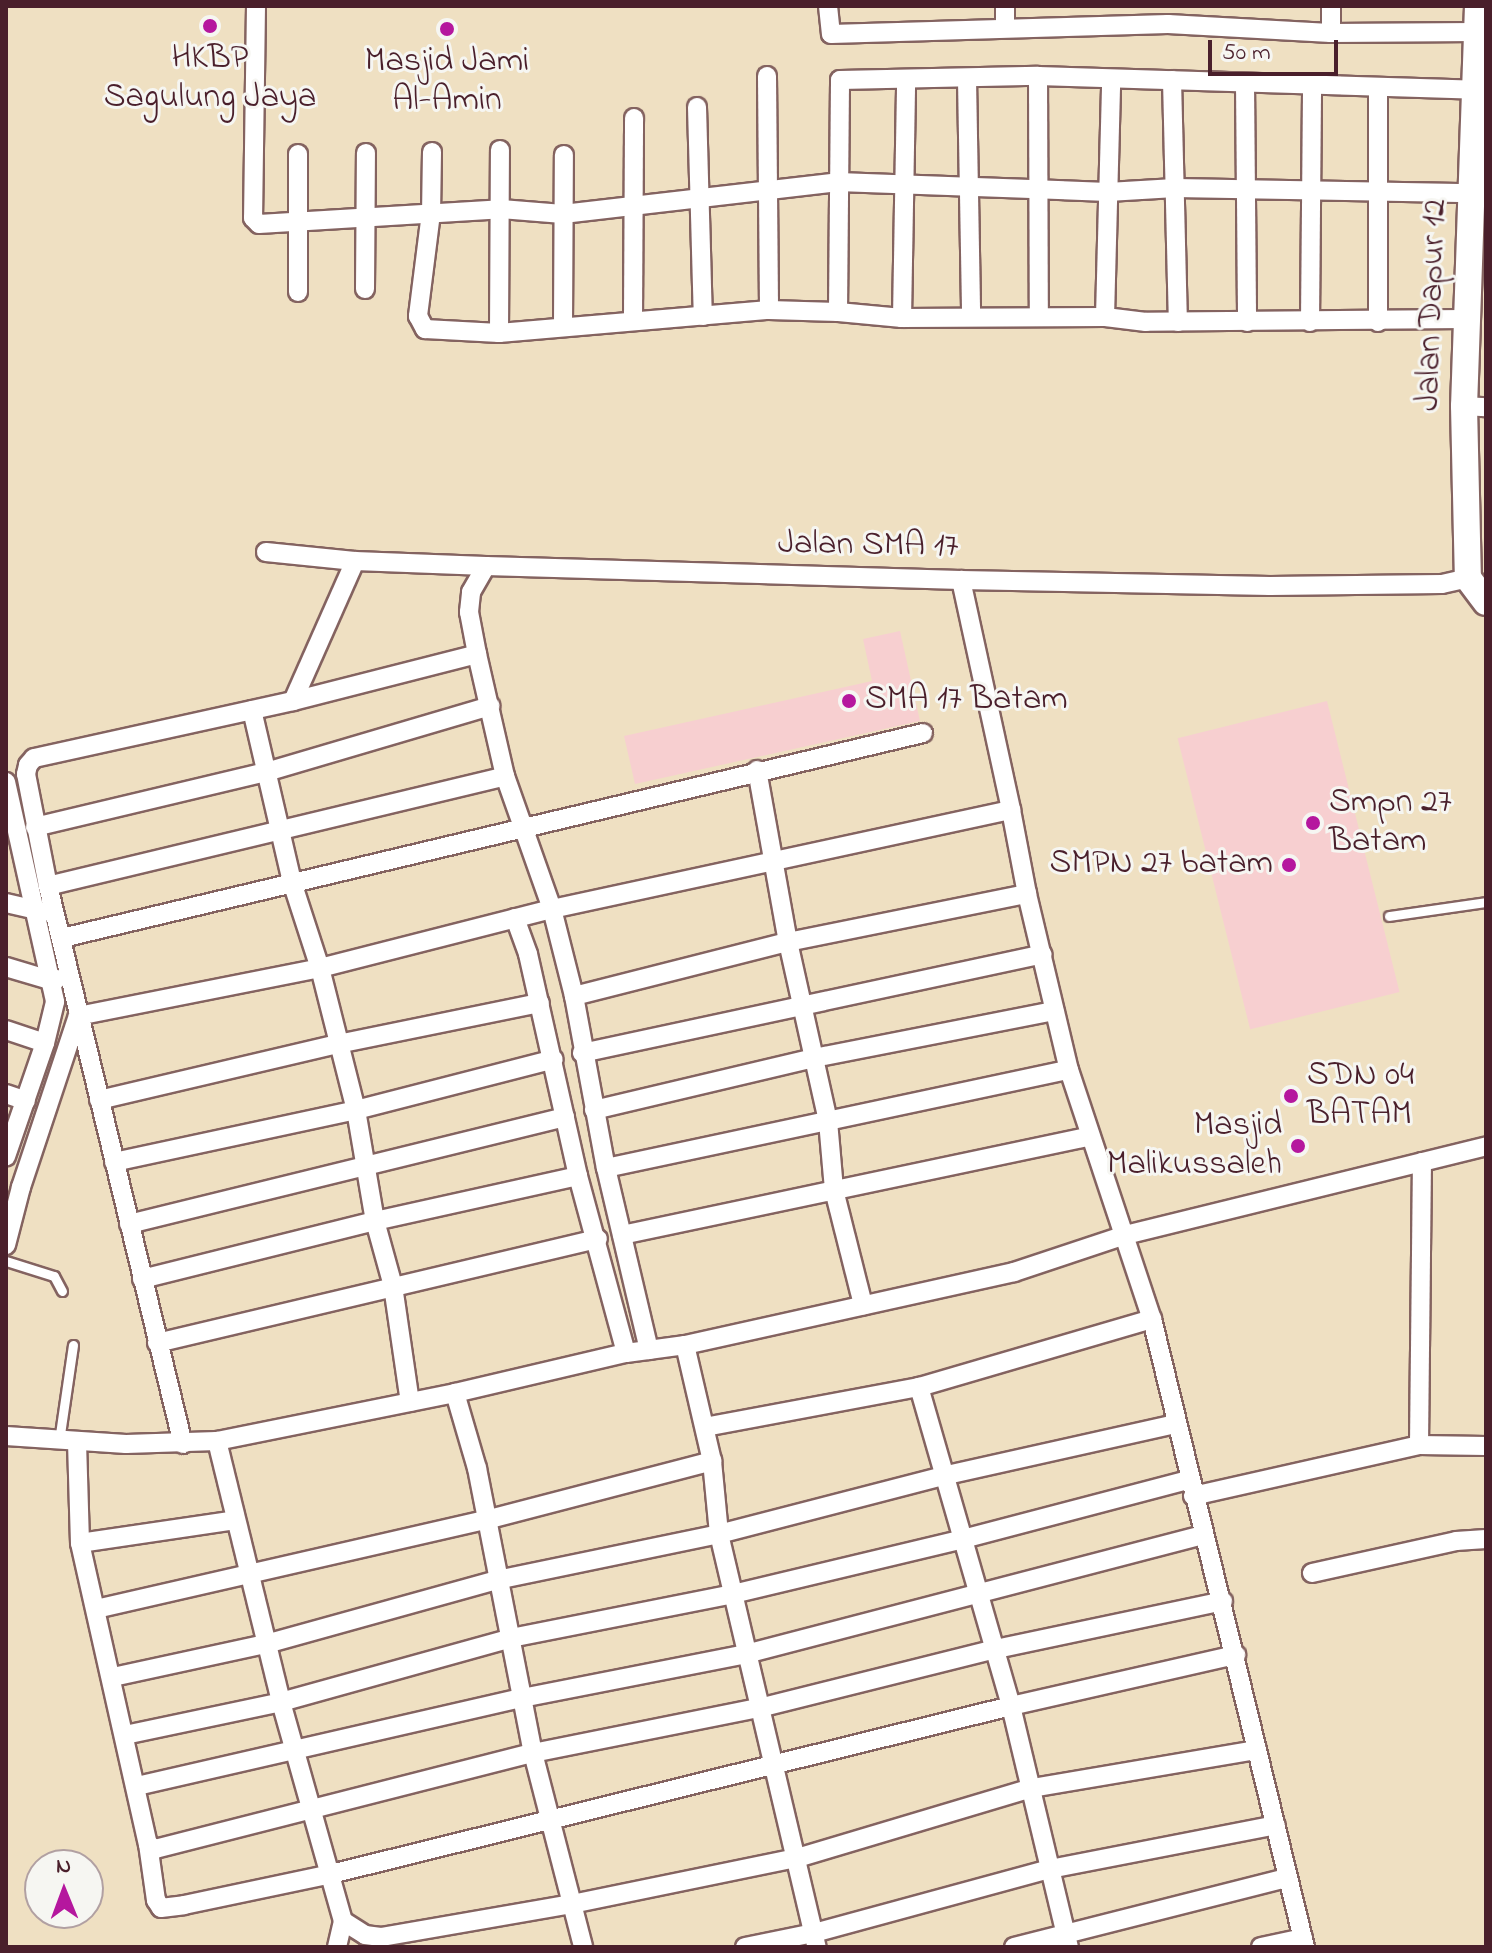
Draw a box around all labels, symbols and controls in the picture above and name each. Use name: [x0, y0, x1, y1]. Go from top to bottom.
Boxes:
marker: HKBP Sagulung Jaya: [201, 17, 219, 35]
marker: Masjid Jami Al-Amin: [438, 20, 456, 38]
scale bar: [1212, 24, 1342, 74]
text: 50 m: [1222, 36, 1271, 71]
place label: HKBP Sagulung Jaya: [104, 39, 316, 118]
place label: Masjid Jami Al-Amin: [365, 42, 529, 122]
street label: Jalan Dapur 12: [1409, 198, 1457, 412]
street label: Jalan SMA 17: [777, 524, 959, 568]
place label: SMA 17 Batam: [865, 681, 1068, 721]
marker: SMA 17 Batam: [840, 692, 858, 710]
place label: Smpn 27 Batam: [1329, 783, 1452, 862]
marker: Smpn 27 Batam: [1304, 814, 1322, 832]
place label: SMPN 27 batam: [1050, 845, 1273, 885]
marker: SMPN 27 batam: [1280, 856, 1298, 874]
place label: SDN 04 BATAM: [1307, 1056, 1414, 1136]
marker: SDN 04 BATAM: [1282, 1087, 1300, 1105]
place label: Masjid Malikussaleh: [1107, 1106, 1282, 1186]
marker: Masjid Malikussaleh: [1289, 1137, 1307, 1155]
north arrow: [24, 1849, 104, 1929]
text: N: [56, 1851, 71, 1883]

